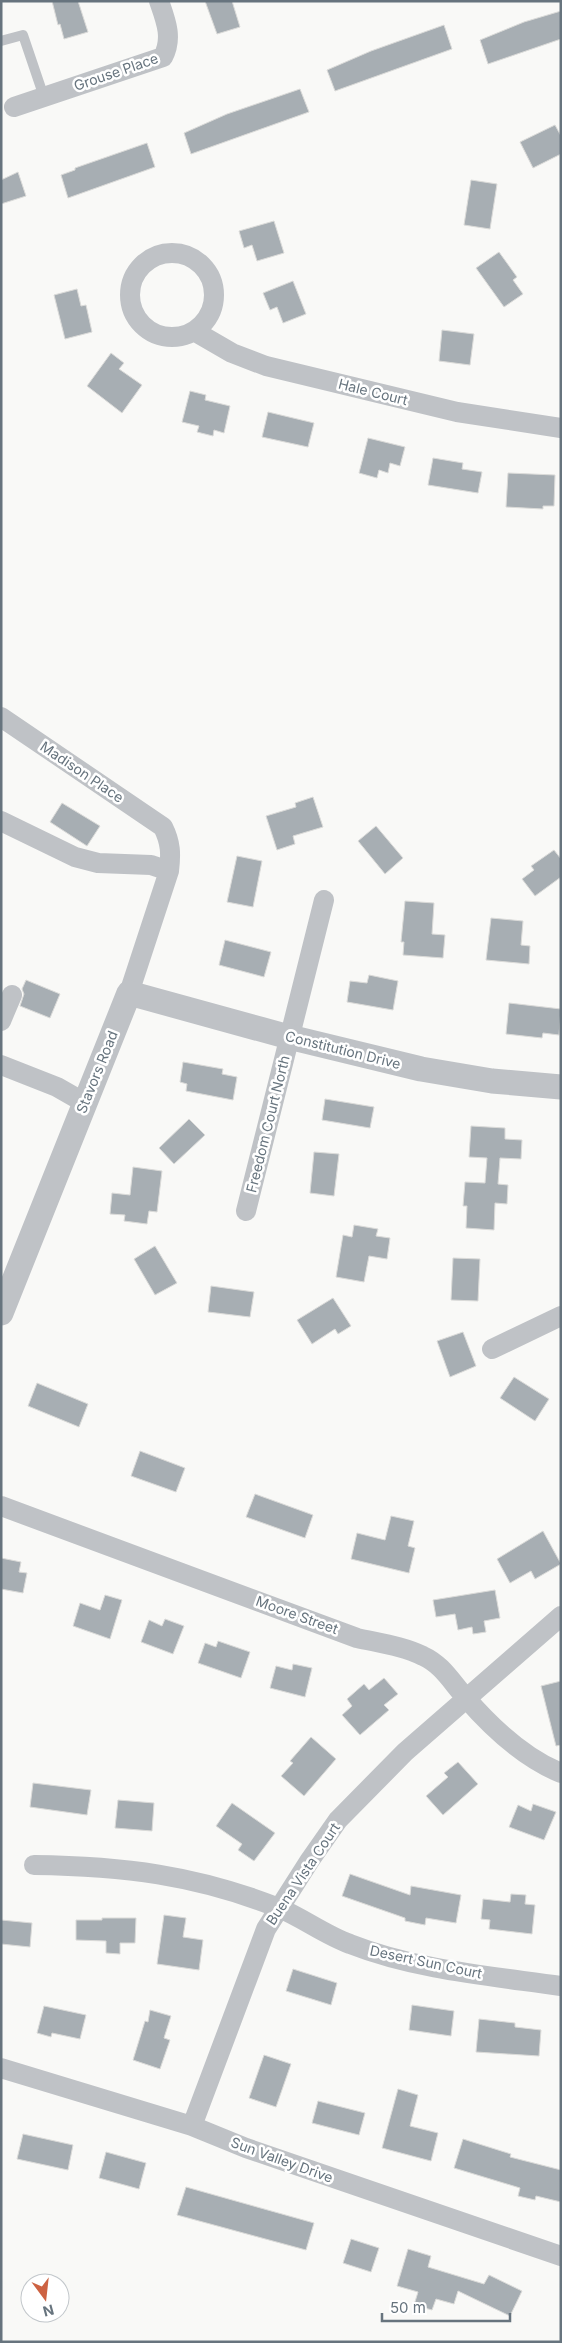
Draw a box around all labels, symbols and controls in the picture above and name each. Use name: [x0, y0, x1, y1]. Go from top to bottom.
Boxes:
street label: Grouse Place: [71, 49, 160, 94]
street label: Hale Court: [337, 375, 410, 408]
street label: Madison Place: [37, 737, 127, 806]
street label: Constitution Drive: [284, 1027, 403, 1072]
street label: Stavors Road: [72, 1028, 121, 1116]
street label: Freedom Court North: [242, 1054, 293, 1194]
street label: Moore Street: [254, 1592, 341, 1637]
street label: Buena Vista Court: [262, 1819, 343, 1928]
street label: Desert Sun Court: [368, 1941, 484, 1982]
street label: Sun Valley Drive: [229, 2133, 336, 2186]
north arrow: [20, 2273, 70, 2323]
scale bar: [382, 2290, 510, 2322]
text: 50 m: [390, 2298, 426, 2317]
text: N: [41, 2301, 56, 2321]

